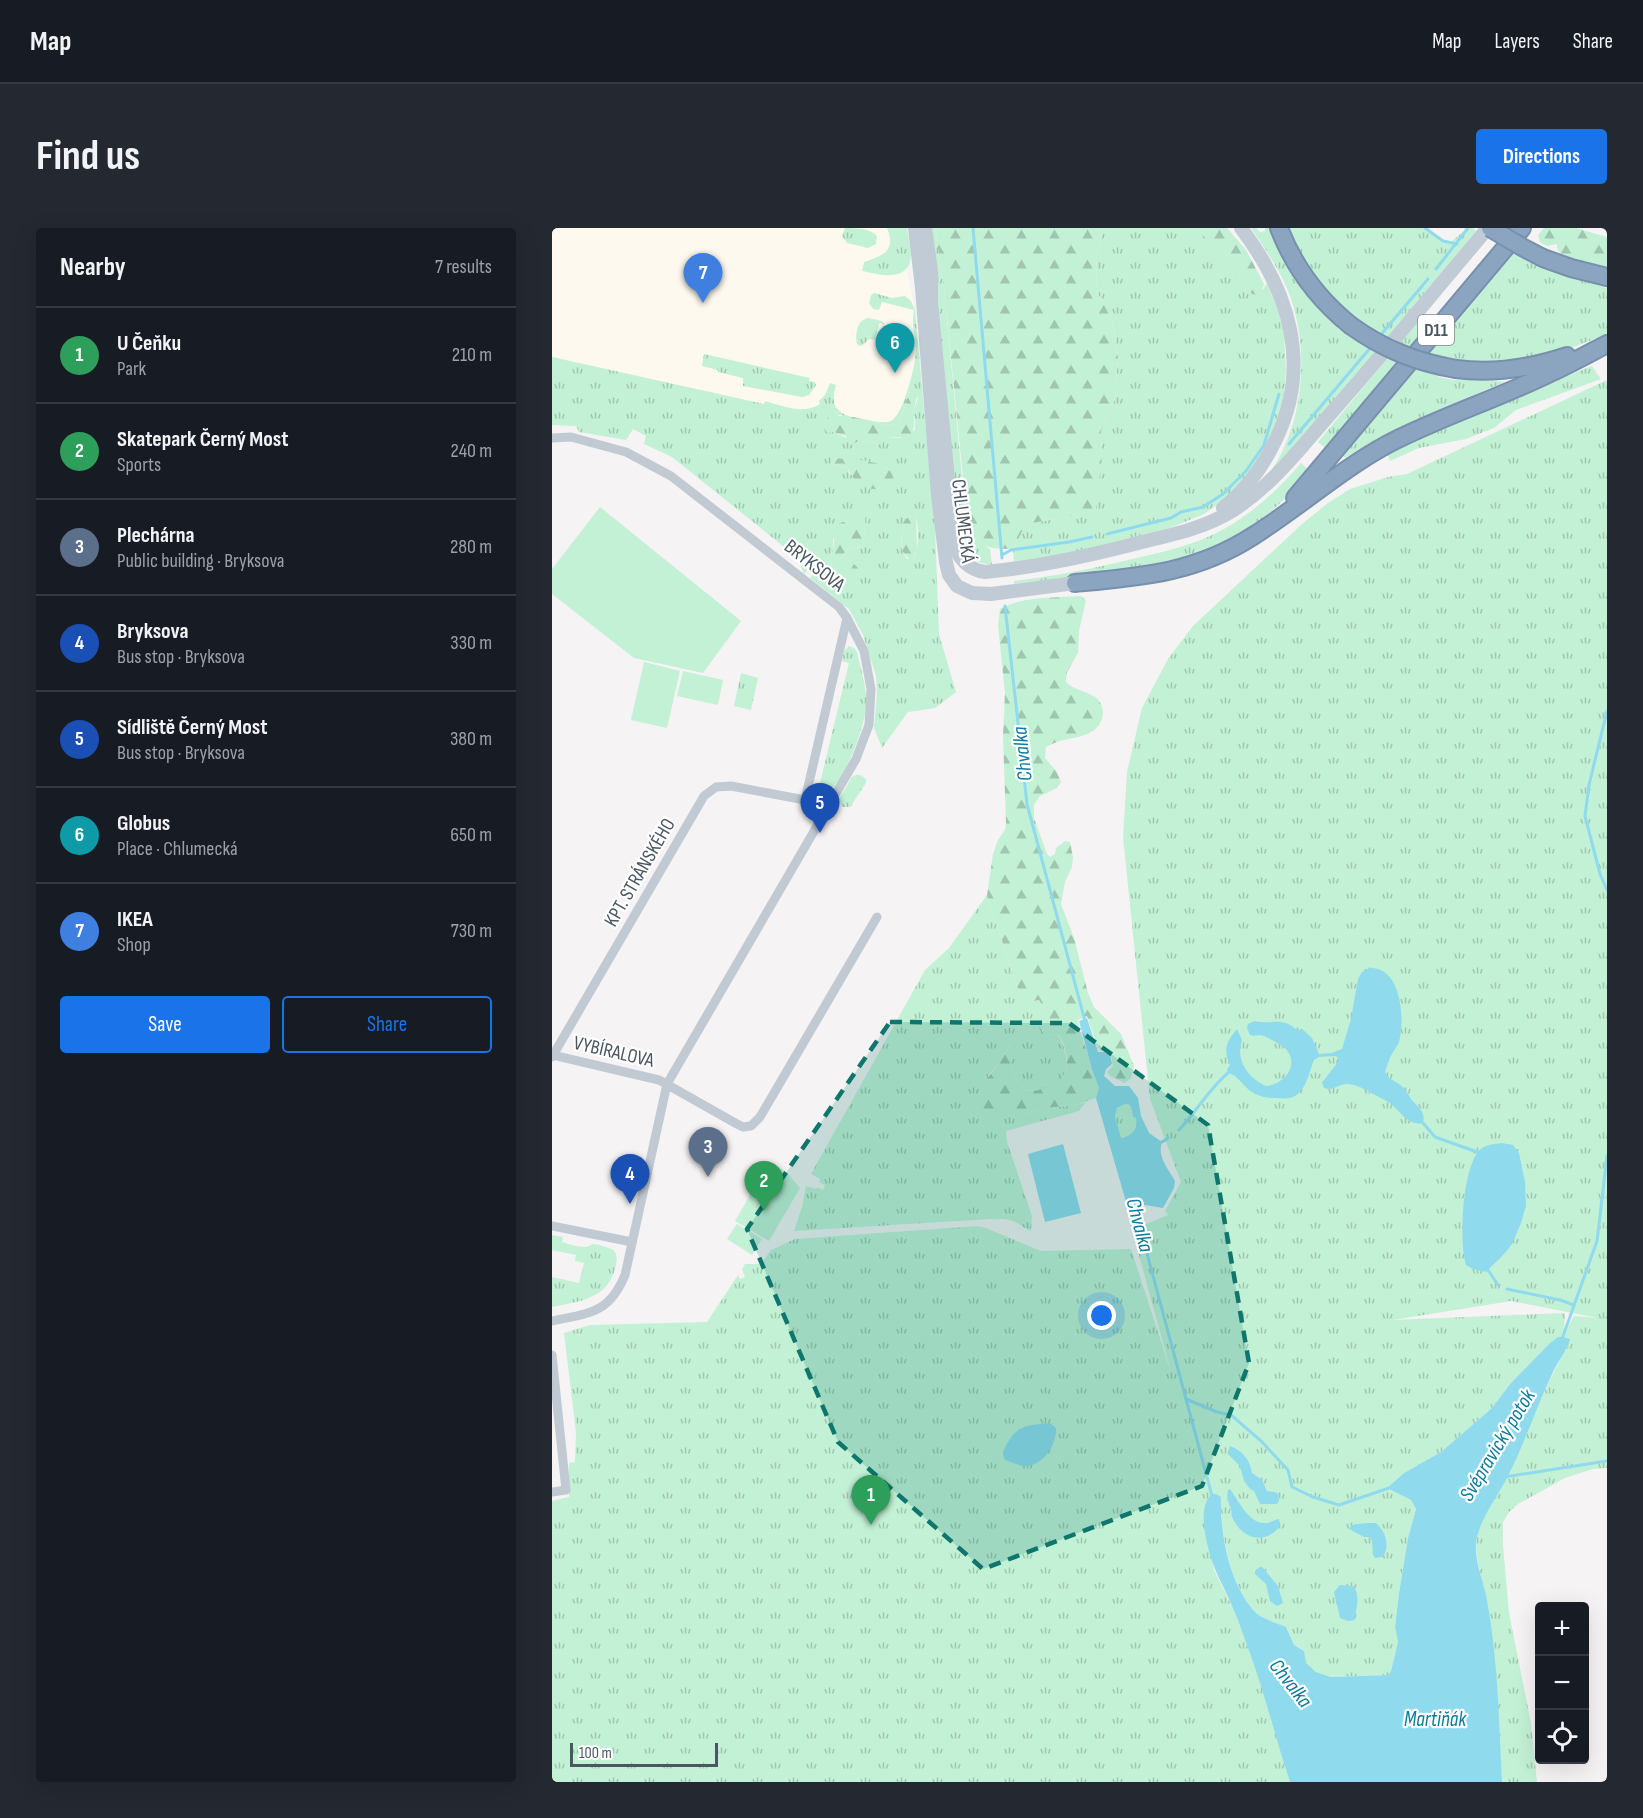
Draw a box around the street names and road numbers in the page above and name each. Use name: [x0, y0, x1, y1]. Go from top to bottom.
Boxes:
road number: D11: [1418, 315, 1454, 345]
street label: CHLUMECKÁ: [946, 478, 980, 565]
street label: BRYKSOVA: [779, 535, 850, 597]
street label: KPT. STRÁNSKÉHO: [599, 814, 681, 931]
street label: VYBÍRALOVA: [571, 1031, 657, 1073]

